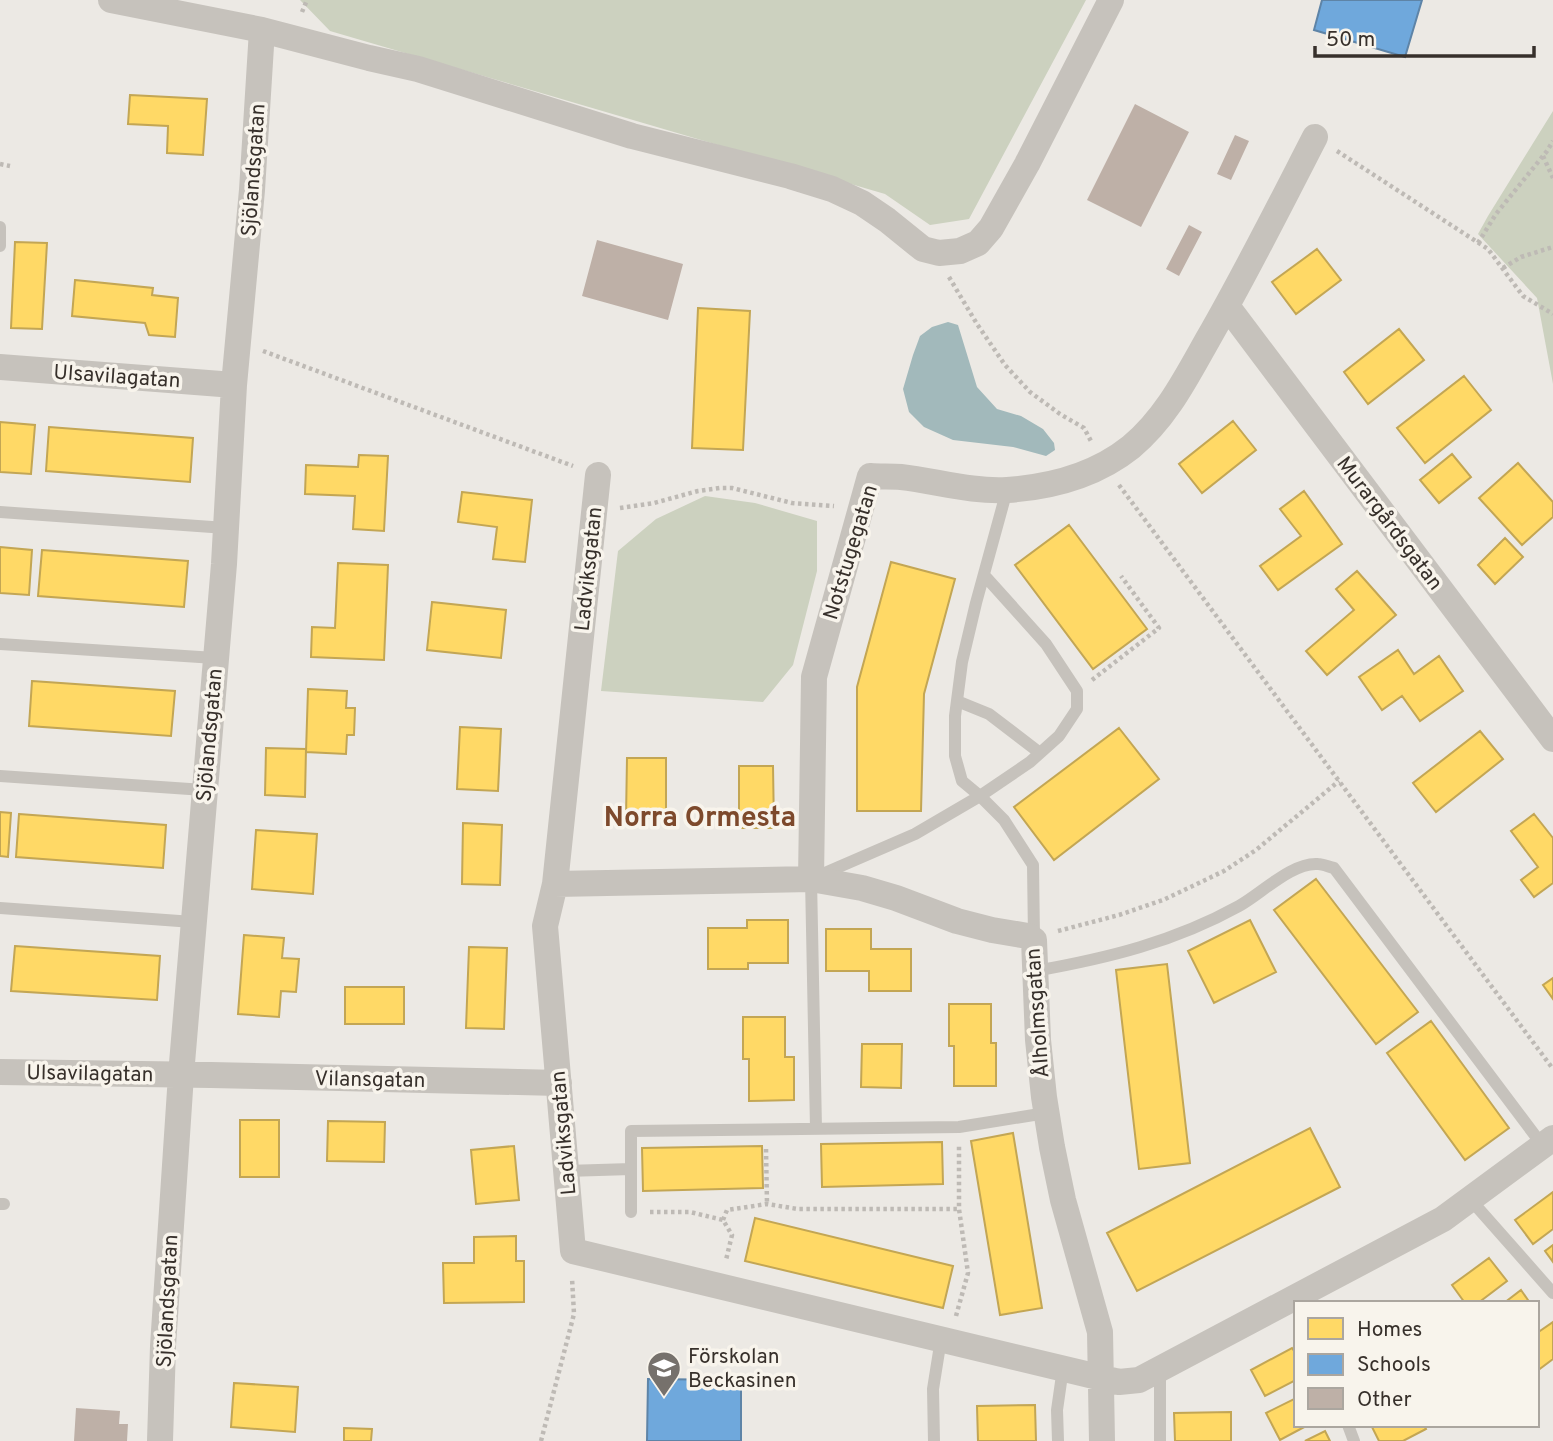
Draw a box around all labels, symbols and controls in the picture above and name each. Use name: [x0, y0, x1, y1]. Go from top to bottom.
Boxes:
scale bar: [1315, 14, 1534, 58]
text: 50 m: [1326, 27, 1375, 54]
street label: Sjölandsgatan: [236, 103, 273, 238]
street label: Ulsavilagatan: [53, 360, 181, 395]
street label: Murargårdsgatan: [1330, 451, 1448, 596]
street label: Notstugegatan: [818, 482, 885, 623]
street label: Ladviksgatan: [570, 506, 609, 633]
street label: Sjölandsgatan: [191, 667, 230, 803]
district label: Norra Ormesta: [604, 801, 796, 837]
street label: Ålholmsgatan: [1020, 947, 1057, 1079]
street label: Ulsavilagatan: [26, 1060, 154, 1089]
street label: Vilansgatan: [314, 1066, 426, 1095]
street label: Ladviksgatan: [546, 1069, 583, 1196]
street label: Sjölandsgatan: [152, 1234, 185, 1368]
legend: [1294, 1301, 1539, 1427]
text: Homes: [1357, 1317, 1422, 1344]
place label: Förskolan Beckasinen: [688, 1344, 796, 1395]
school or university icon: Förskolan Beckasinen: [645, 1349, 683, 1398]
text: Schools: [1357, 1352, 1431, 1379]
text: Other: [1357, 1387, 1412, 1414]

